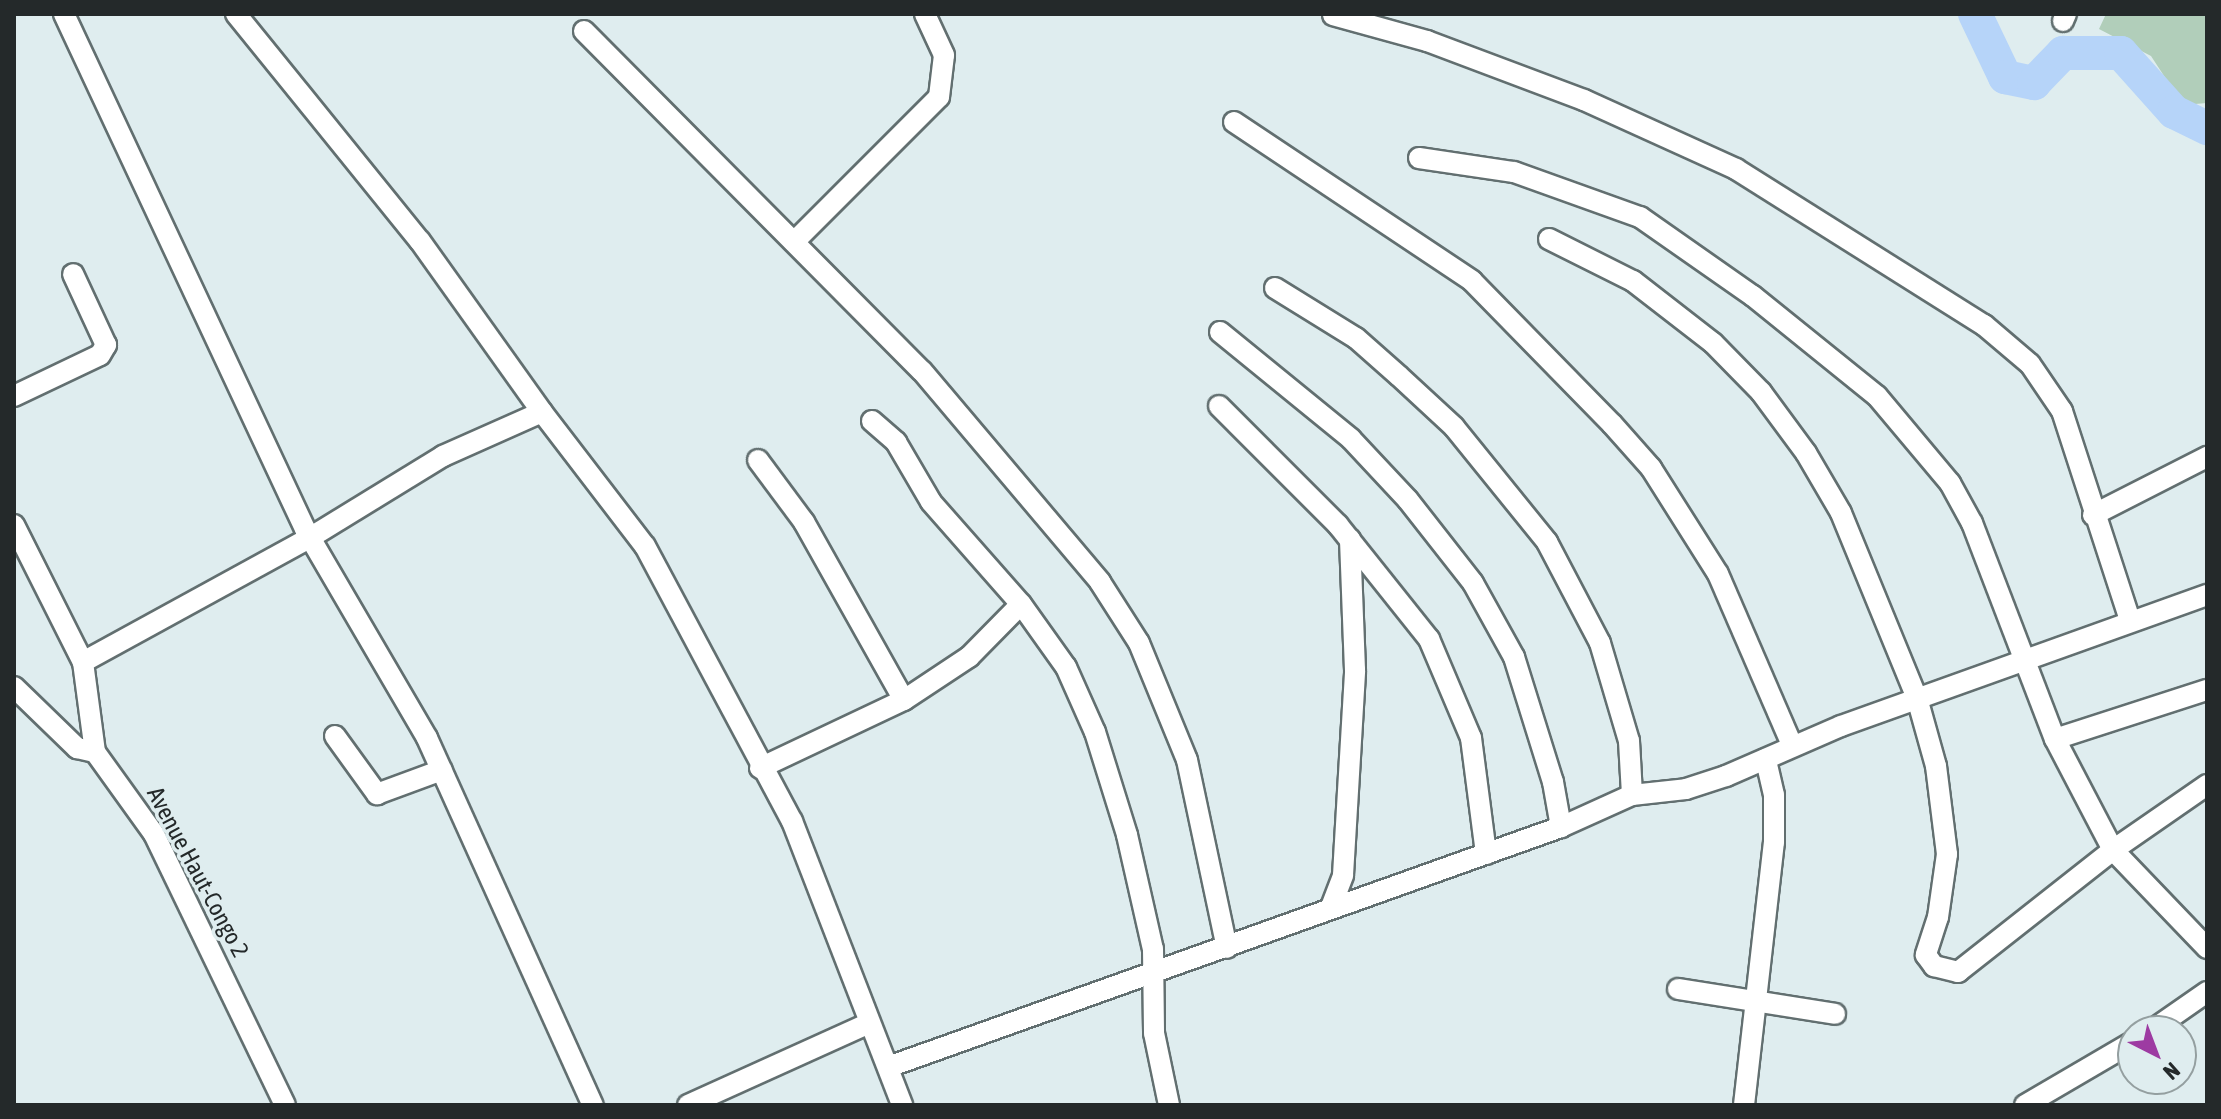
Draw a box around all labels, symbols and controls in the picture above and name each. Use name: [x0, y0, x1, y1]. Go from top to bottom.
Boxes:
street label: Avenue Haut-Congo 2: [141, 782, 255, 962]
north arrow: [2117, 1015, 2197, 1095]
text: N: [2158, 1057, 2185, 1085]

